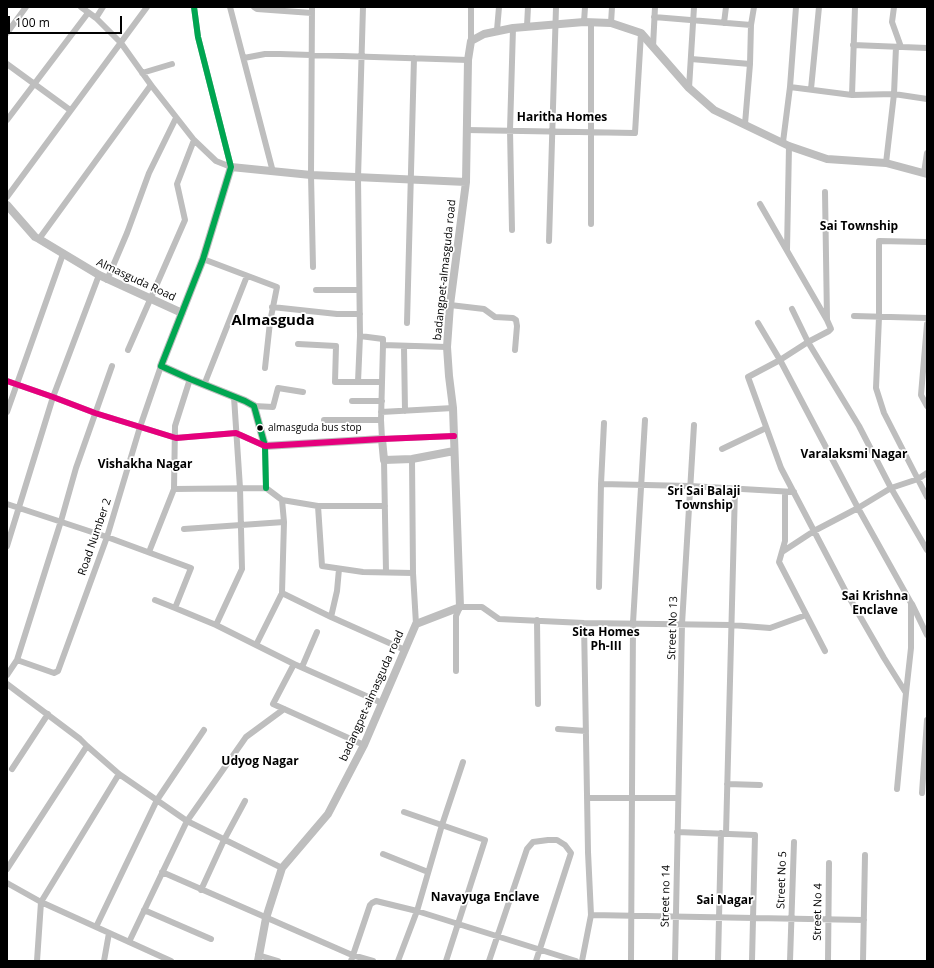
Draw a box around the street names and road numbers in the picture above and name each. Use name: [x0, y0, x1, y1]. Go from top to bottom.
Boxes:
street label: badangpet-almasguda road: [431, 199, 459, 341]
street label: Almasguda Road: [94, 256, 178, 304]
street label: Road Number 2: [76, 497, 114, 577]
street label: Street No 13: [665, 596, 681, 660]
street label: badangpet-almasguda road: [337, 629, 407, 763]
street label: Street No 5: [774, 851, 790, 909]
street label: Street no 14: [659, 865, 673, 927]
street label: Street No 4: [811, 883, 825, 941]

